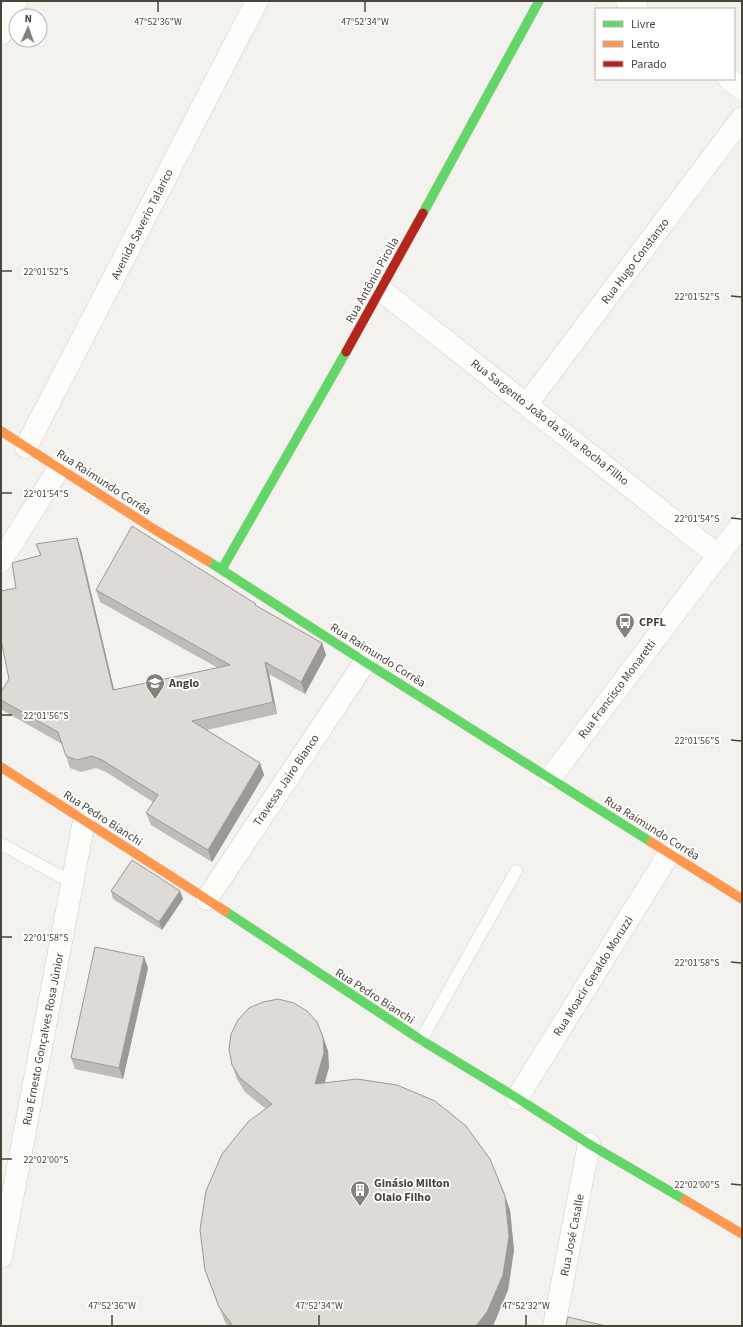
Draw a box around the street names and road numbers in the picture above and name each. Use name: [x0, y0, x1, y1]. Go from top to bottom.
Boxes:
street label: Avenida Saverio Talarico: [107, 166, 178, 282]
street label: Rua Hugo Constanzo: [597, 215, 673, 308]
street label: Rua Antônio Pirolla: [342, 234, 403, 326]
street label: Rua Sargento João da Silva Rocha Filho: [467, 355, 632, 490]
street label: Rua Raimundo Corrêa: [53, 445, 154, 519]
street label: Rua Raimundo Corrêa: [327, 619, 429, 692]
street label: Rua Francisco Monaretti: [574, 636, 660, 742]
street label: Travessa Jairo Bianco: [249, 731, 324, 830]
street label: Rua Pedro Bianchi: [60, 786, 146, 850]
street label: Rua Raimundo Corrêa: [601, 792, 703, 865]
street label: Rua Moacir Geraldo Moruzzi: [549, 913, 637, 1040]
street label: Rua Ernesto Gonçalves Rosa Júnior: [18, 951, 69, 1127]
street label: Rua Pedro Bianchi: [332, 964, 418, 1028]
street label: Rua José Casalle: [556, 1192, 589, 1278]

